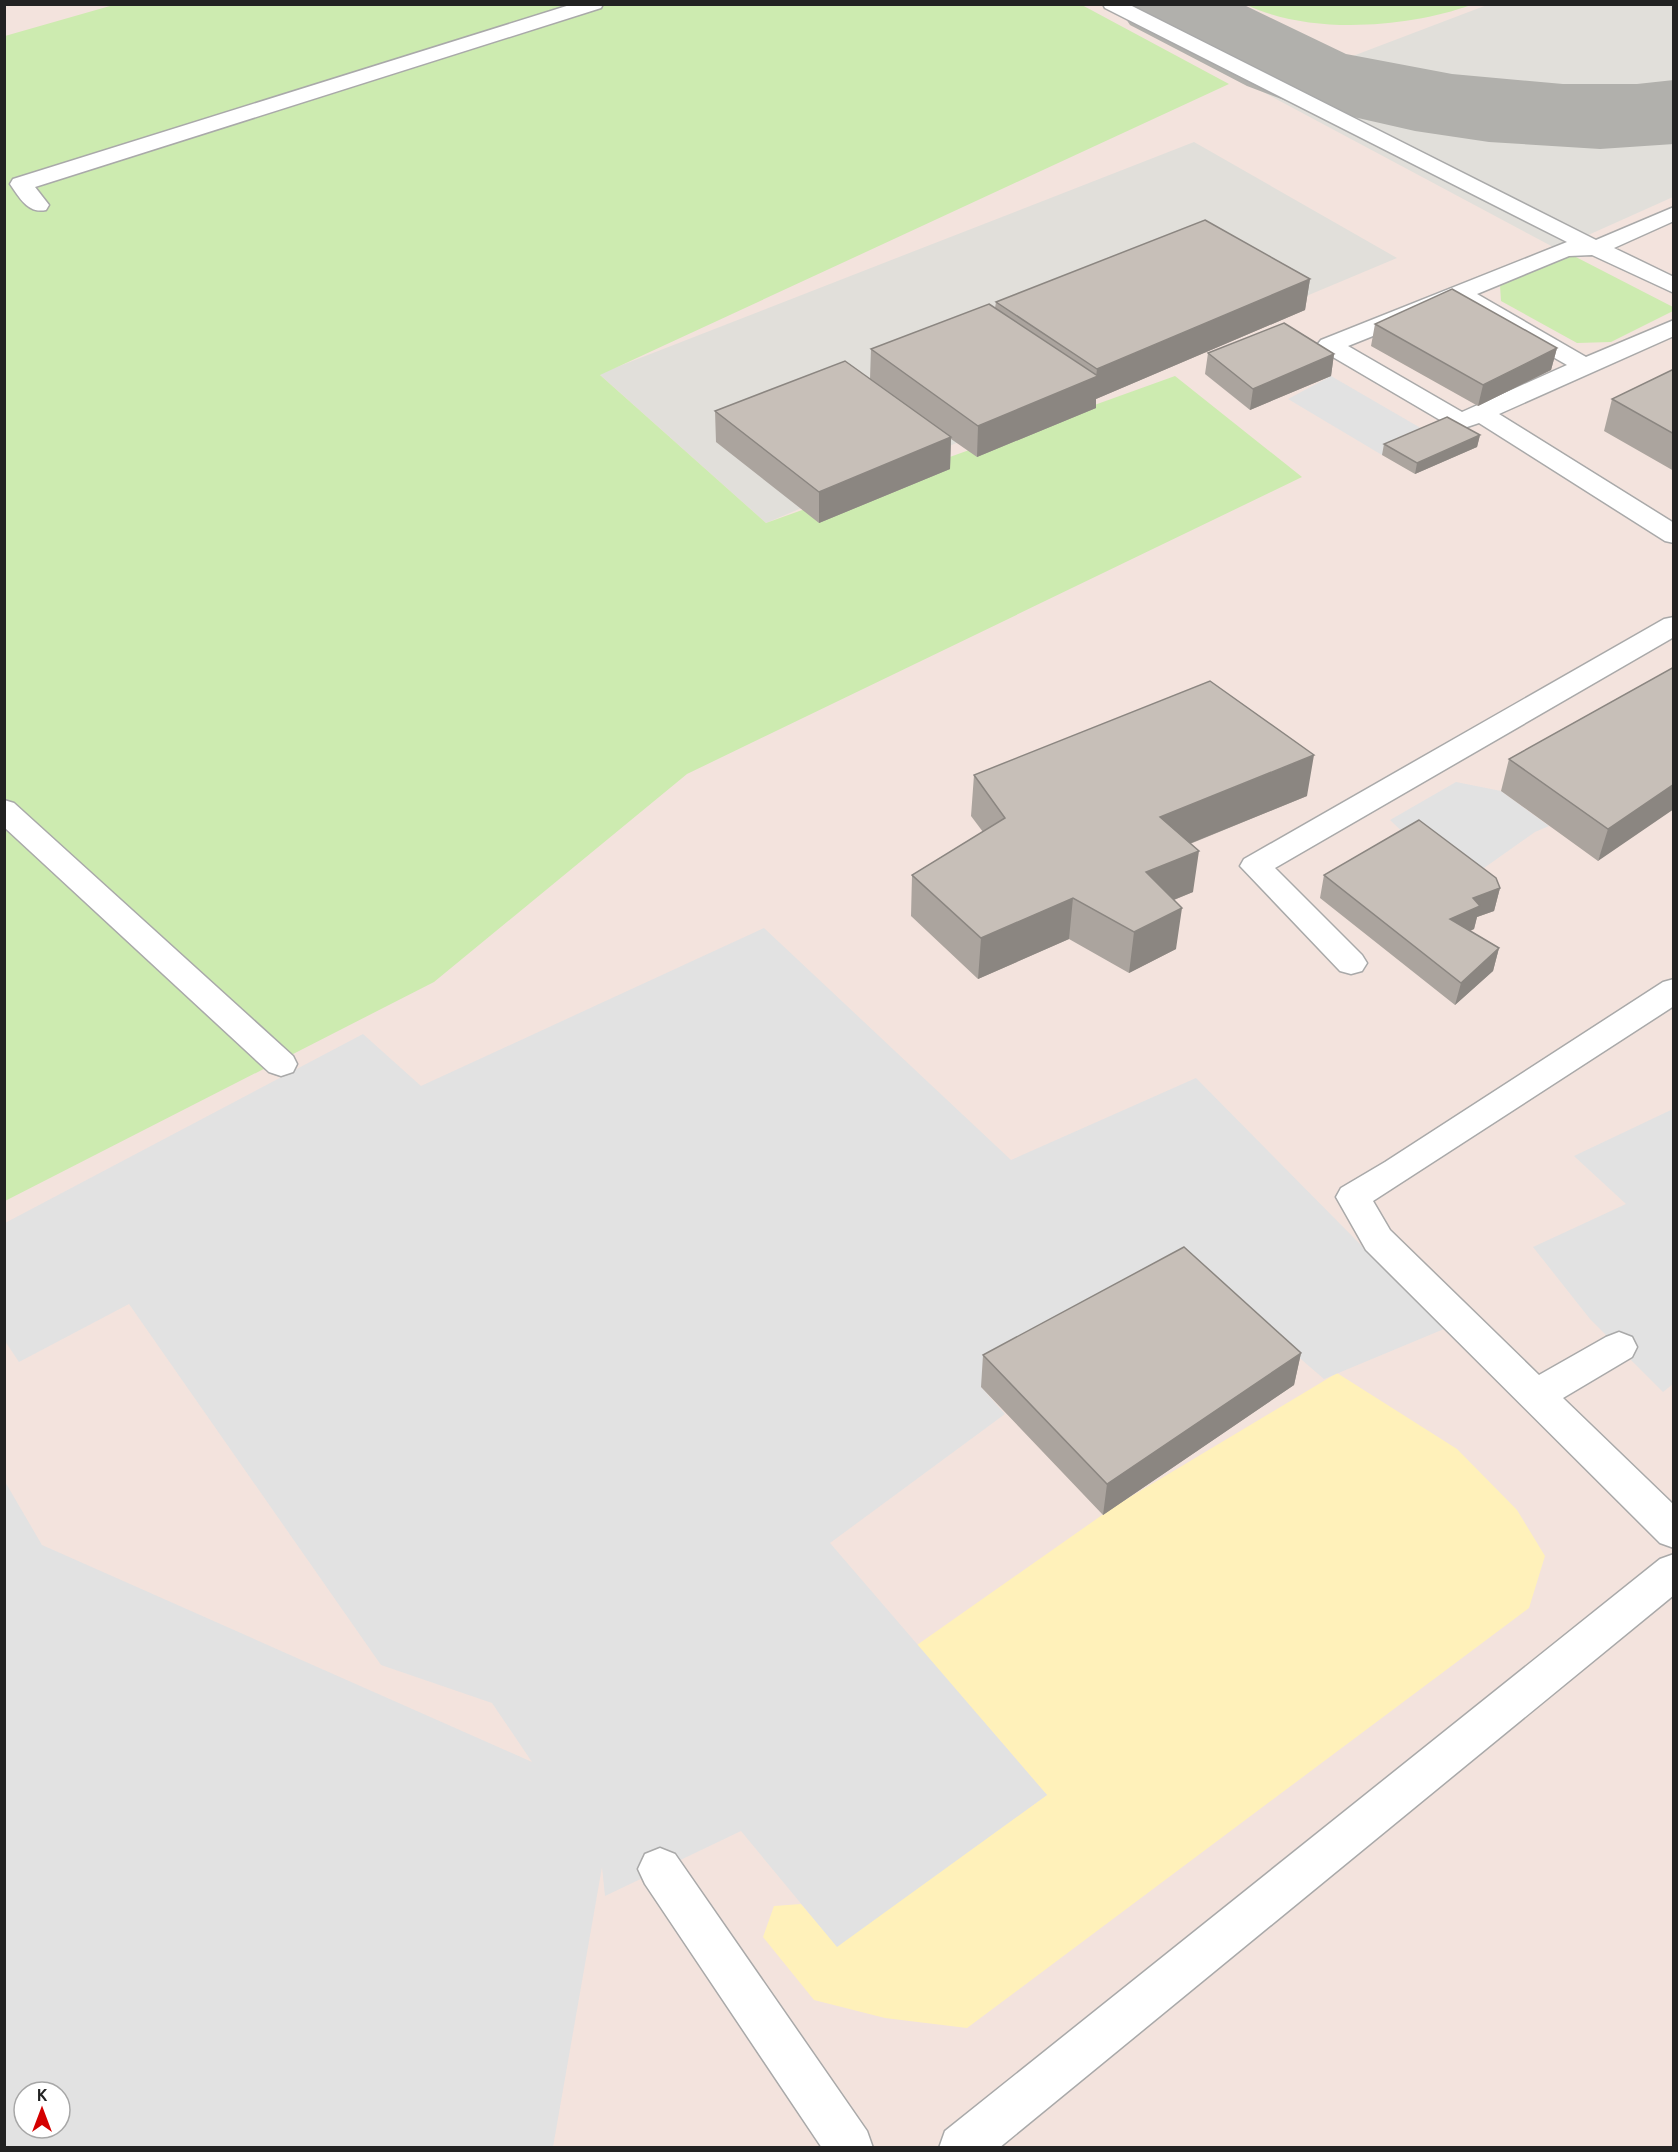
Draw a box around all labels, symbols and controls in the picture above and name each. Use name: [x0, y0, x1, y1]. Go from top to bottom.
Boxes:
north arrow: [12, 2080, 72, 2140]
text: K: [37, 2086, 48, 2104]

